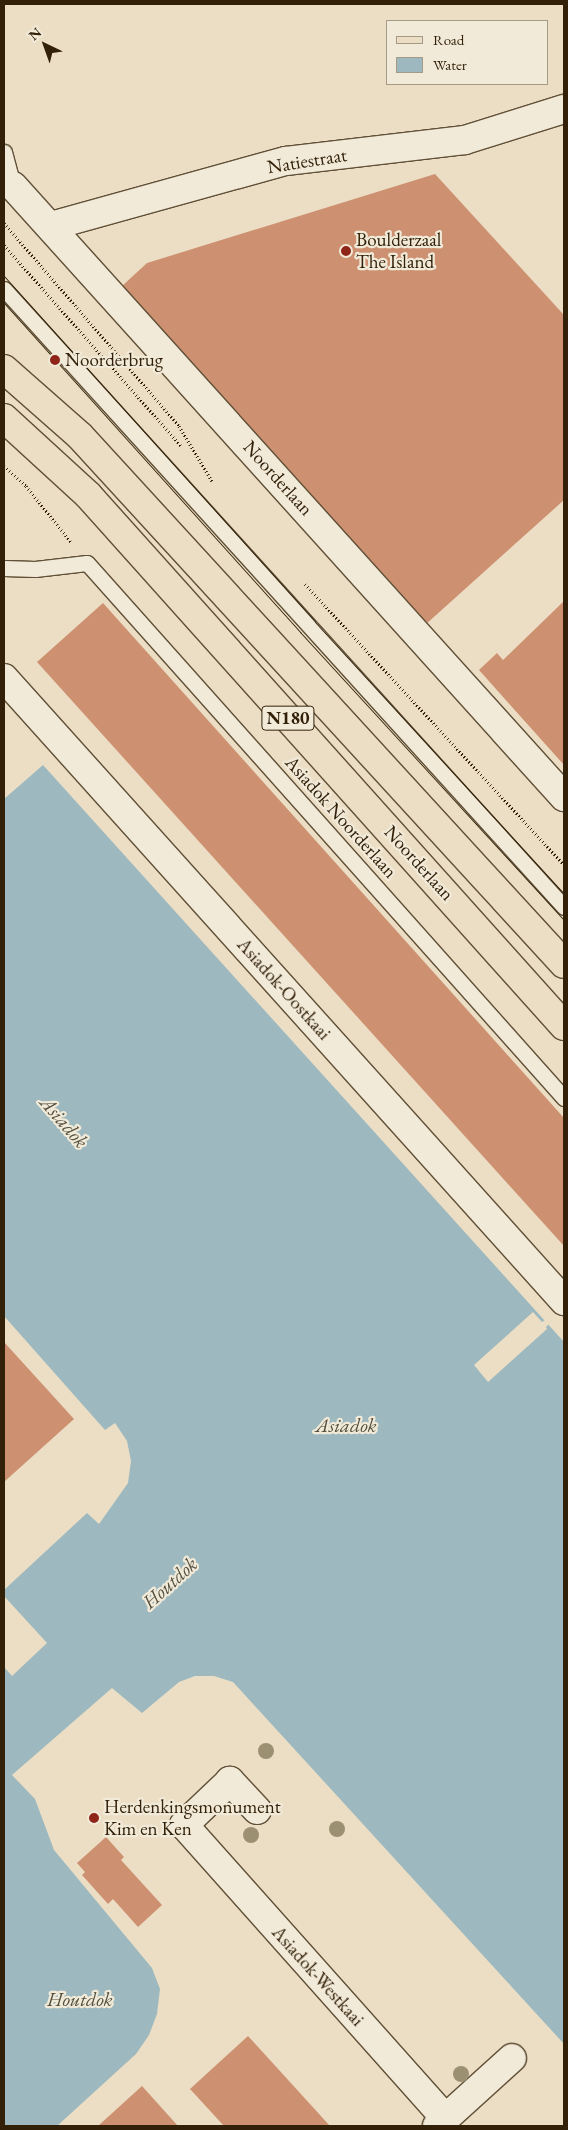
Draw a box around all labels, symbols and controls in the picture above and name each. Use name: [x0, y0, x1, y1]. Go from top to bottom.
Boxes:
north arrow: [20, 20, 70, 70]
legend: [386, 20, 548, 85]
text: N: [25, 23, 45, 44]
text: Road: [433, 30, 464, 49]
text: Water: [433, 55, 467, 74]
street label: Natiestraat: [266, 143, 348, 179]
place label: Boulderzaal The Island: [356, 229, 441, 273]
marker: Boulderzaal The Island: [340, 245, 352, 257]
place label: Noorderbrug: [65, 349, 163, 371]
marker: Noorderbrug: [49, 354, 61, 366]
street label: Noorderlaan: [238, 436, 318, 520]
road number: N180: [260, 702, 316, 734]
street label: Asiadok Noorderlaan: [280, 751, 402, 883]
street label: Noorderlaan: [379, 821, 459, 905]
street label: Asiadok-Oostkaai: [232, 933, 336, 1045]
water label: Asiadok: [35, 1091, 93, 1153]
water label: Asiadok: [316, 1413, 376, 1437]
water label: Houtdok: [138, 1552, 202, 1614]
place label: Herdenkingsmonument Kim en Ken: [104, 1796, 281, 1840]
marker: Herdenkingsmonument Kim en Ken: [88, 1812, 100, 1824]
street label: Asiadok-Westkaai: [267, 1921, 369, 2031]
water label: Houtdok: [47, 1987, 113, 2011]

